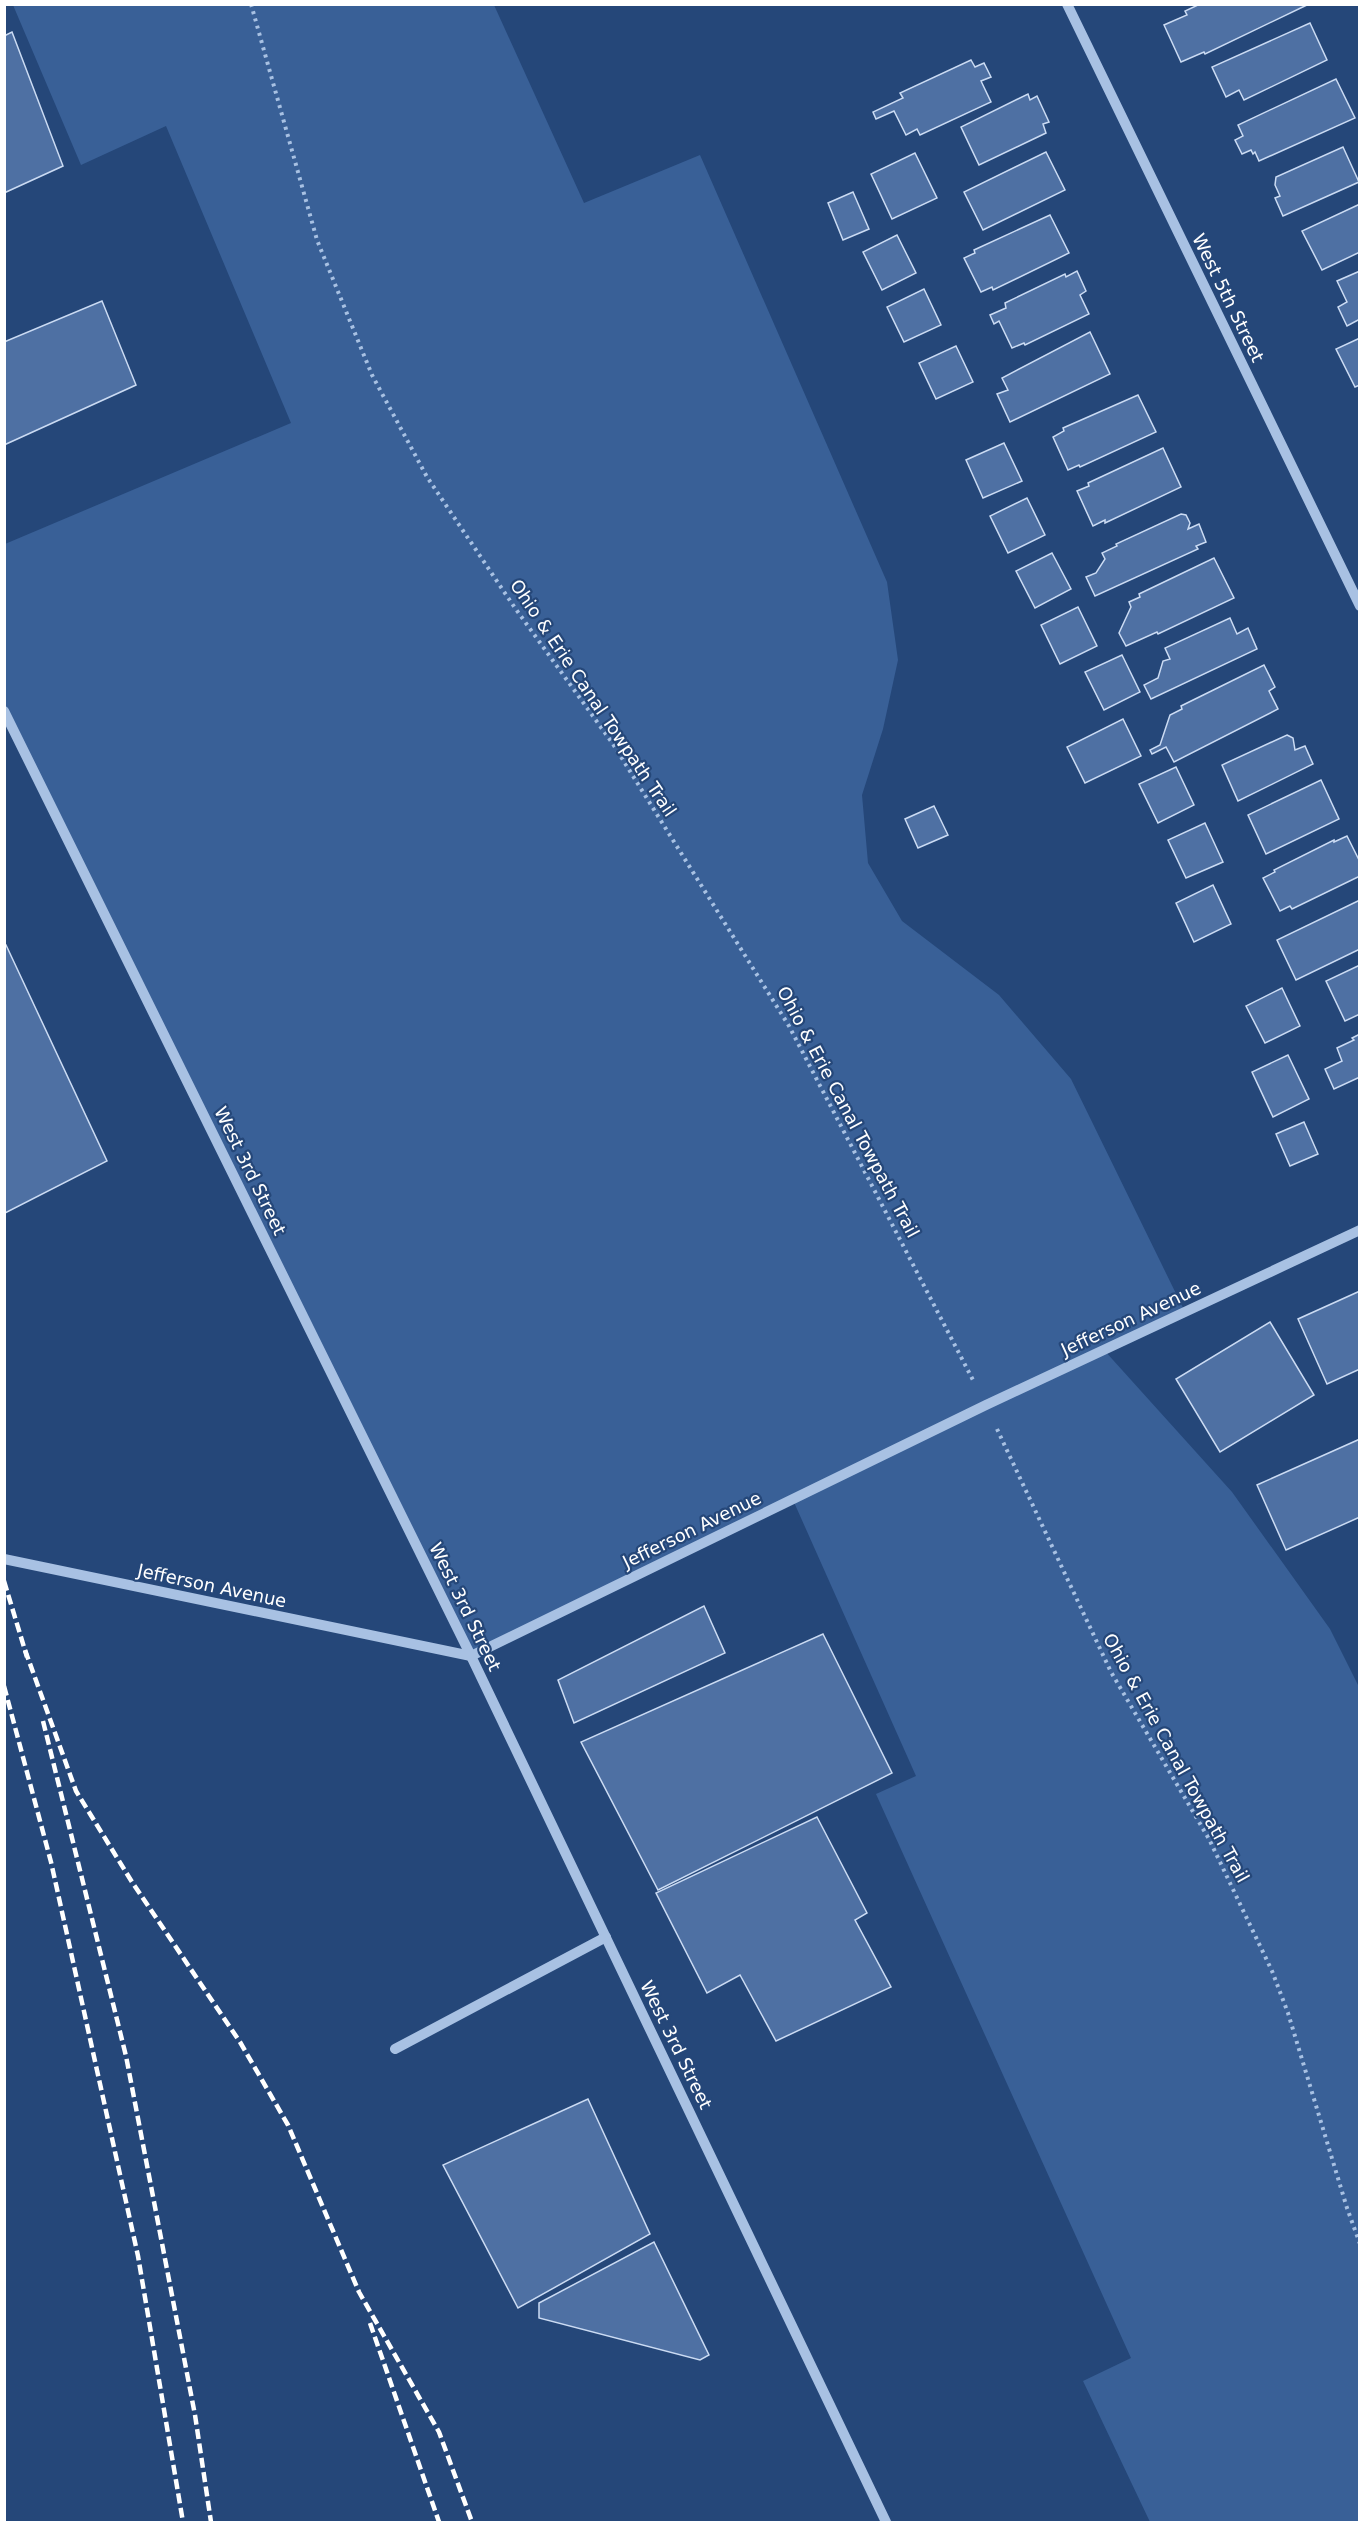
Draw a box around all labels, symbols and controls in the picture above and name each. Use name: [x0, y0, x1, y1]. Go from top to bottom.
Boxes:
street label: West 5th Street: [1188, 230, 1269, 365]
street label: Ohio & Erie Canal Towpath Trail: [506, 575, 681, 820]
street label: Ohio & Erie Canal Towpath Trail: [773, 983, 924, 1241]
street label: West 3rd Street: [210, 1103, 291, 1238]
street label: Jefferson Avenue: [1057, 1277, 1204, 1361]
street label: Jefferson Avenue: [618, 1487, 765, 1573]
street label: West 3rd Street: [425, 1539, 506, 1674]
street label: Jefferson Avenue: [135, 1559, 288, 1612]
street label: Ohio & Erie Canal Towpath Trail: [1099, 1630, 1254, 1886]
street label: West 3rd Street: [636, 1977, 717, 2112]

